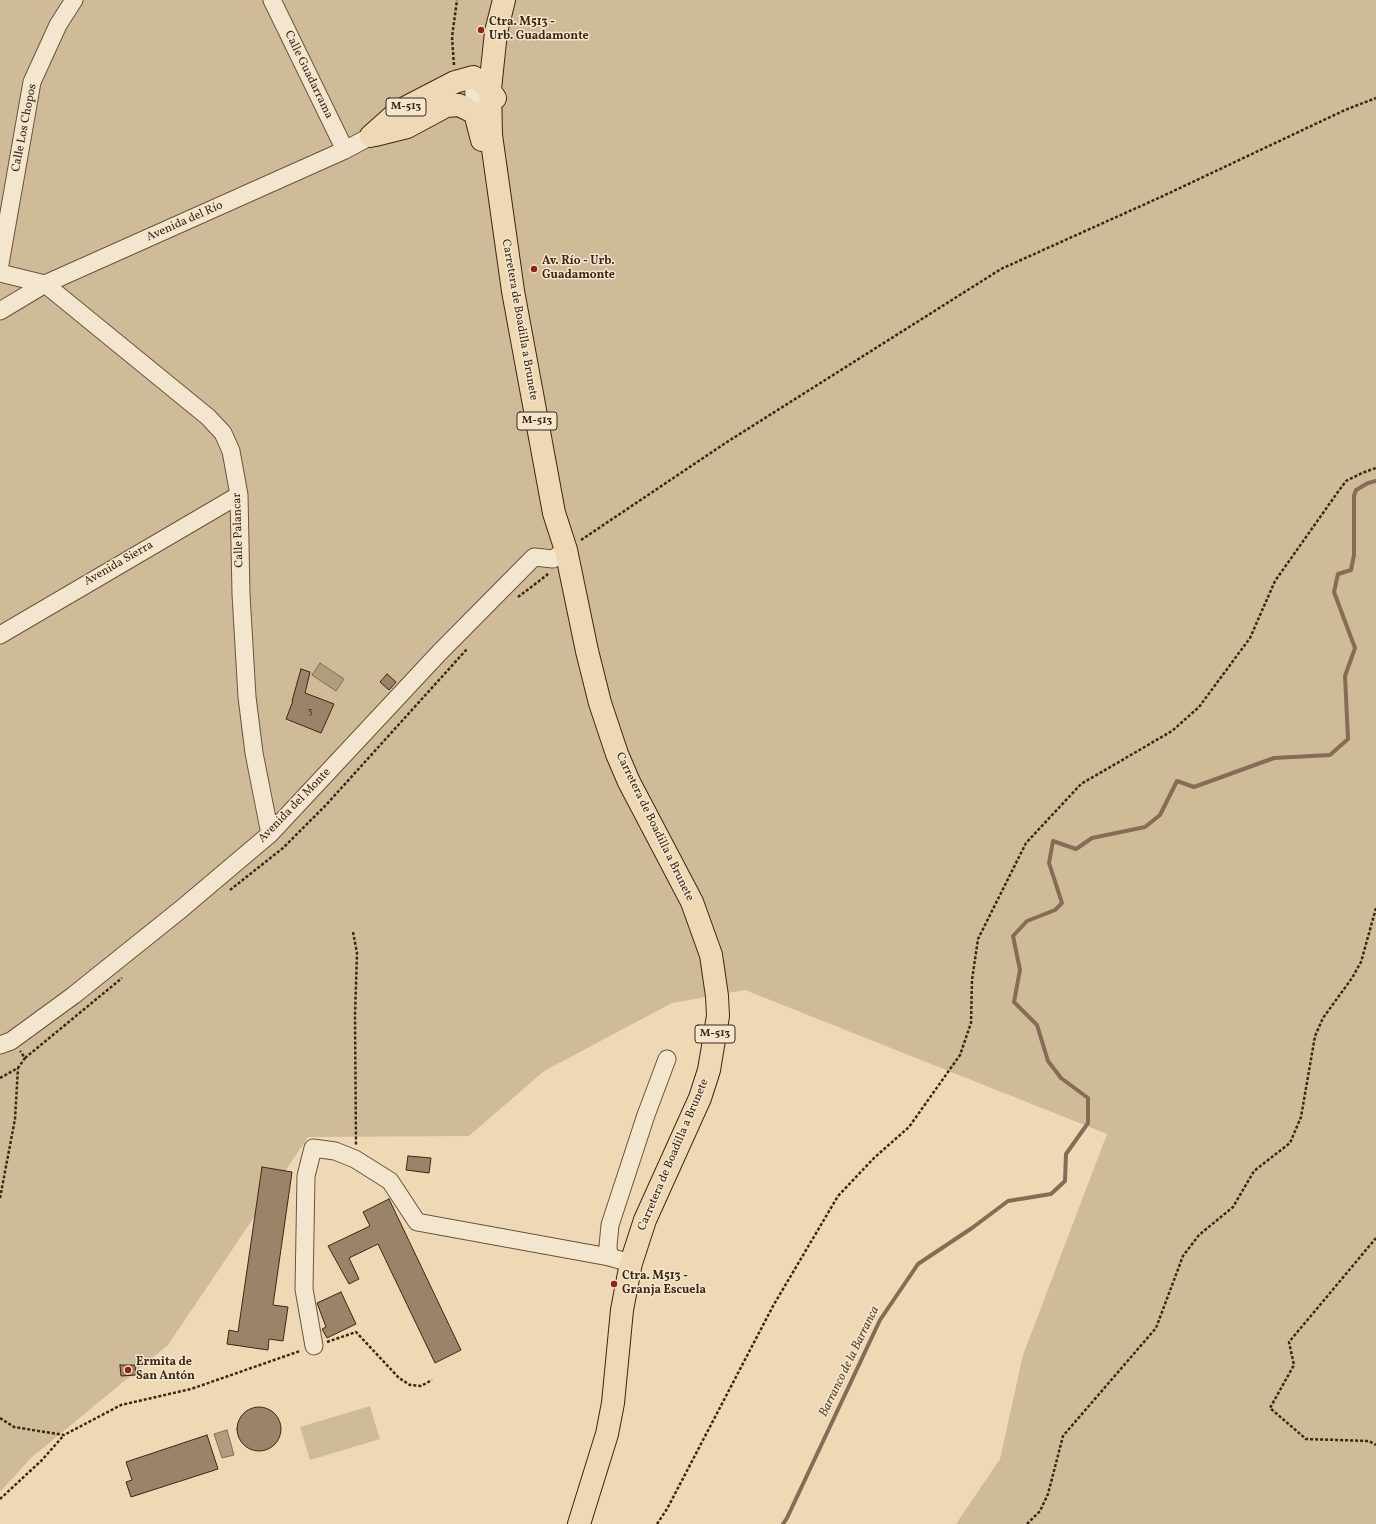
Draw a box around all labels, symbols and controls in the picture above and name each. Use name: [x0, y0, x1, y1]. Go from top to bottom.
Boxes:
place label: Ctra. M513 - Urb. Guadamonte: [489, 16, 589, 44]
marker: Ctra. M513 - Urb. Guadamonte: [476, 25, 486, 35]
street label: Calle Guadarrama: [280, 29, 336, 121]
street label: Calle Los Chopos: [9, 83, 41, 173]
road number: M-513: [386, 98, 426, 116]
street label: Avenida del Río: [145, 199, 225, 245]
street label: Carretera de Boadilla a Brunete: [498, 238, 540, 402]
place label: Av. Río - Urb. Guadamonte: [542, 255, 615, 283]
marker: Av. Río - Urb. Guadamonte: [529, 264, 539, 274]
road number: M-513: [517, 412, 557, 430]
street label: Calle Palancar: [230, 492, 248, 568]
street label: Avenida Sierra: [82, 538, 156, 590]
house number: 3: [307, 706, 313, 718]
street label: Carretera de Boadilla a Brunete: [612, 750, 696, 904]
street label: Avenida del Monte: [256, 766, 334, 846]
road number: M-513: [695, 1025, 735, 1043]
street label: Carretera de Boadilla a Brunete: [635, 1077, 713, 1233]
place label: Ctra. M513 - Granja Escuela: [622, 1270, 706, 1298]
marker: Ctra. M513 - Granja Escuela: [609, 1279, 619, 1289]
water label: Barranco de la Barranca: [816, 1304, 884, 1420]
place label: Ermita de San Antón: [136, 1356, 195, 1384]
marker: Ermita de San Antón: [123, 1365, 133, 1375]

